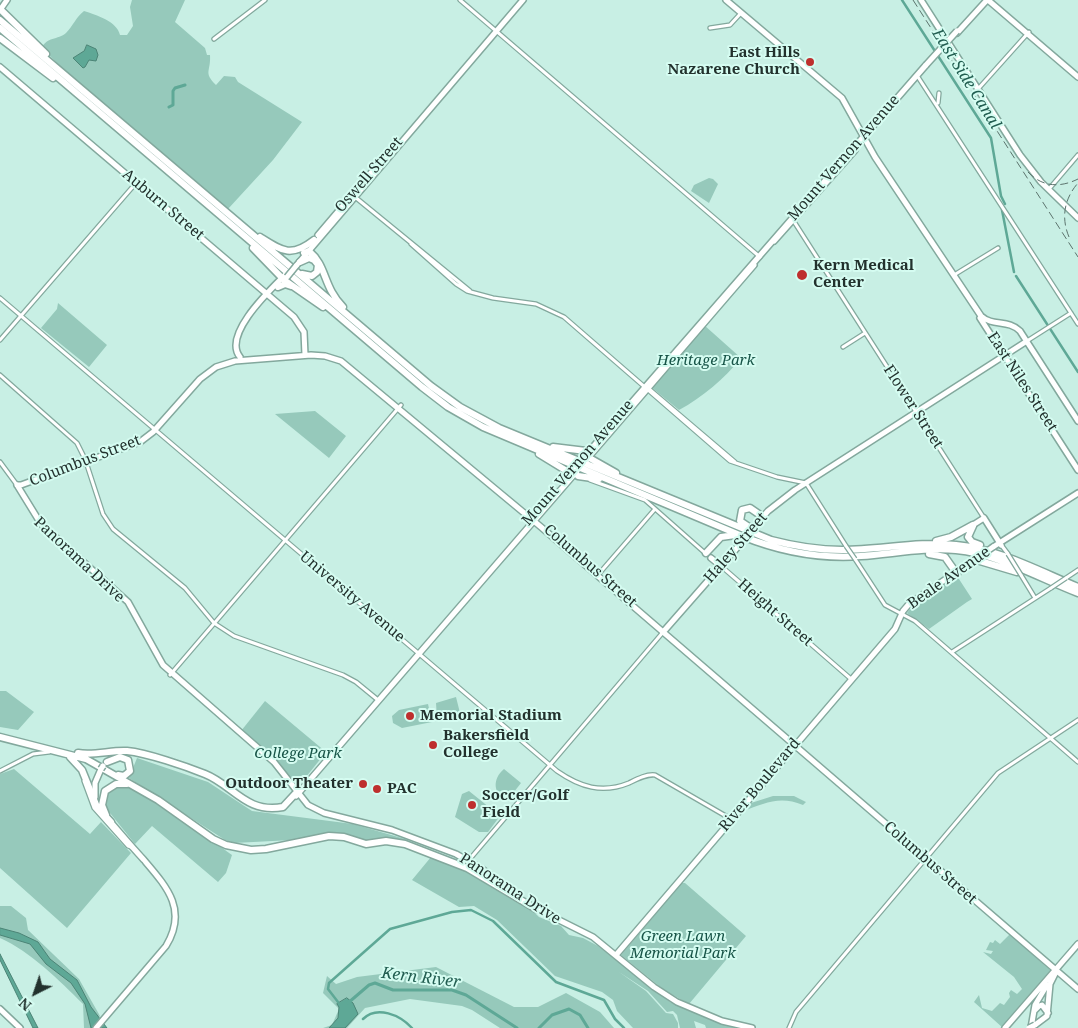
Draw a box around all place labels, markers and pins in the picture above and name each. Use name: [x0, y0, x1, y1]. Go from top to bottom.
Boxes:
place label: East Hills Nazarene Church: [668, 44, 800, 79]
marker: East Hills Nazarene Church: [804, 56, 816, 68]
place label: Kern Medical Center: [813, 257, 914, 292]
marker: Kern Medical Center: [795, 268, 809, 282]
place label: Memorial Stadium: [420, 707, 562, 725]
marker: Memorial Stadium: [404, 710, 416, 722]
place label: Bakersfield College: [443, 727, 529, 762]
marker: Bakersfield College: [427, 739, 439, 751]
place label: Outdoor Theater: [225, 775, 353, 793]
marker: Outdoor Theater: [357, 778, 369, 790]
place label: PAC: [387, 780, 417, 798]
marker: PAC: [371, 783, 383, 795]
place label: Soccer/Golf Field: [482, 787, 569, 822]
marker: Soccer/Golf Field: [466, 799, 478, 811]

